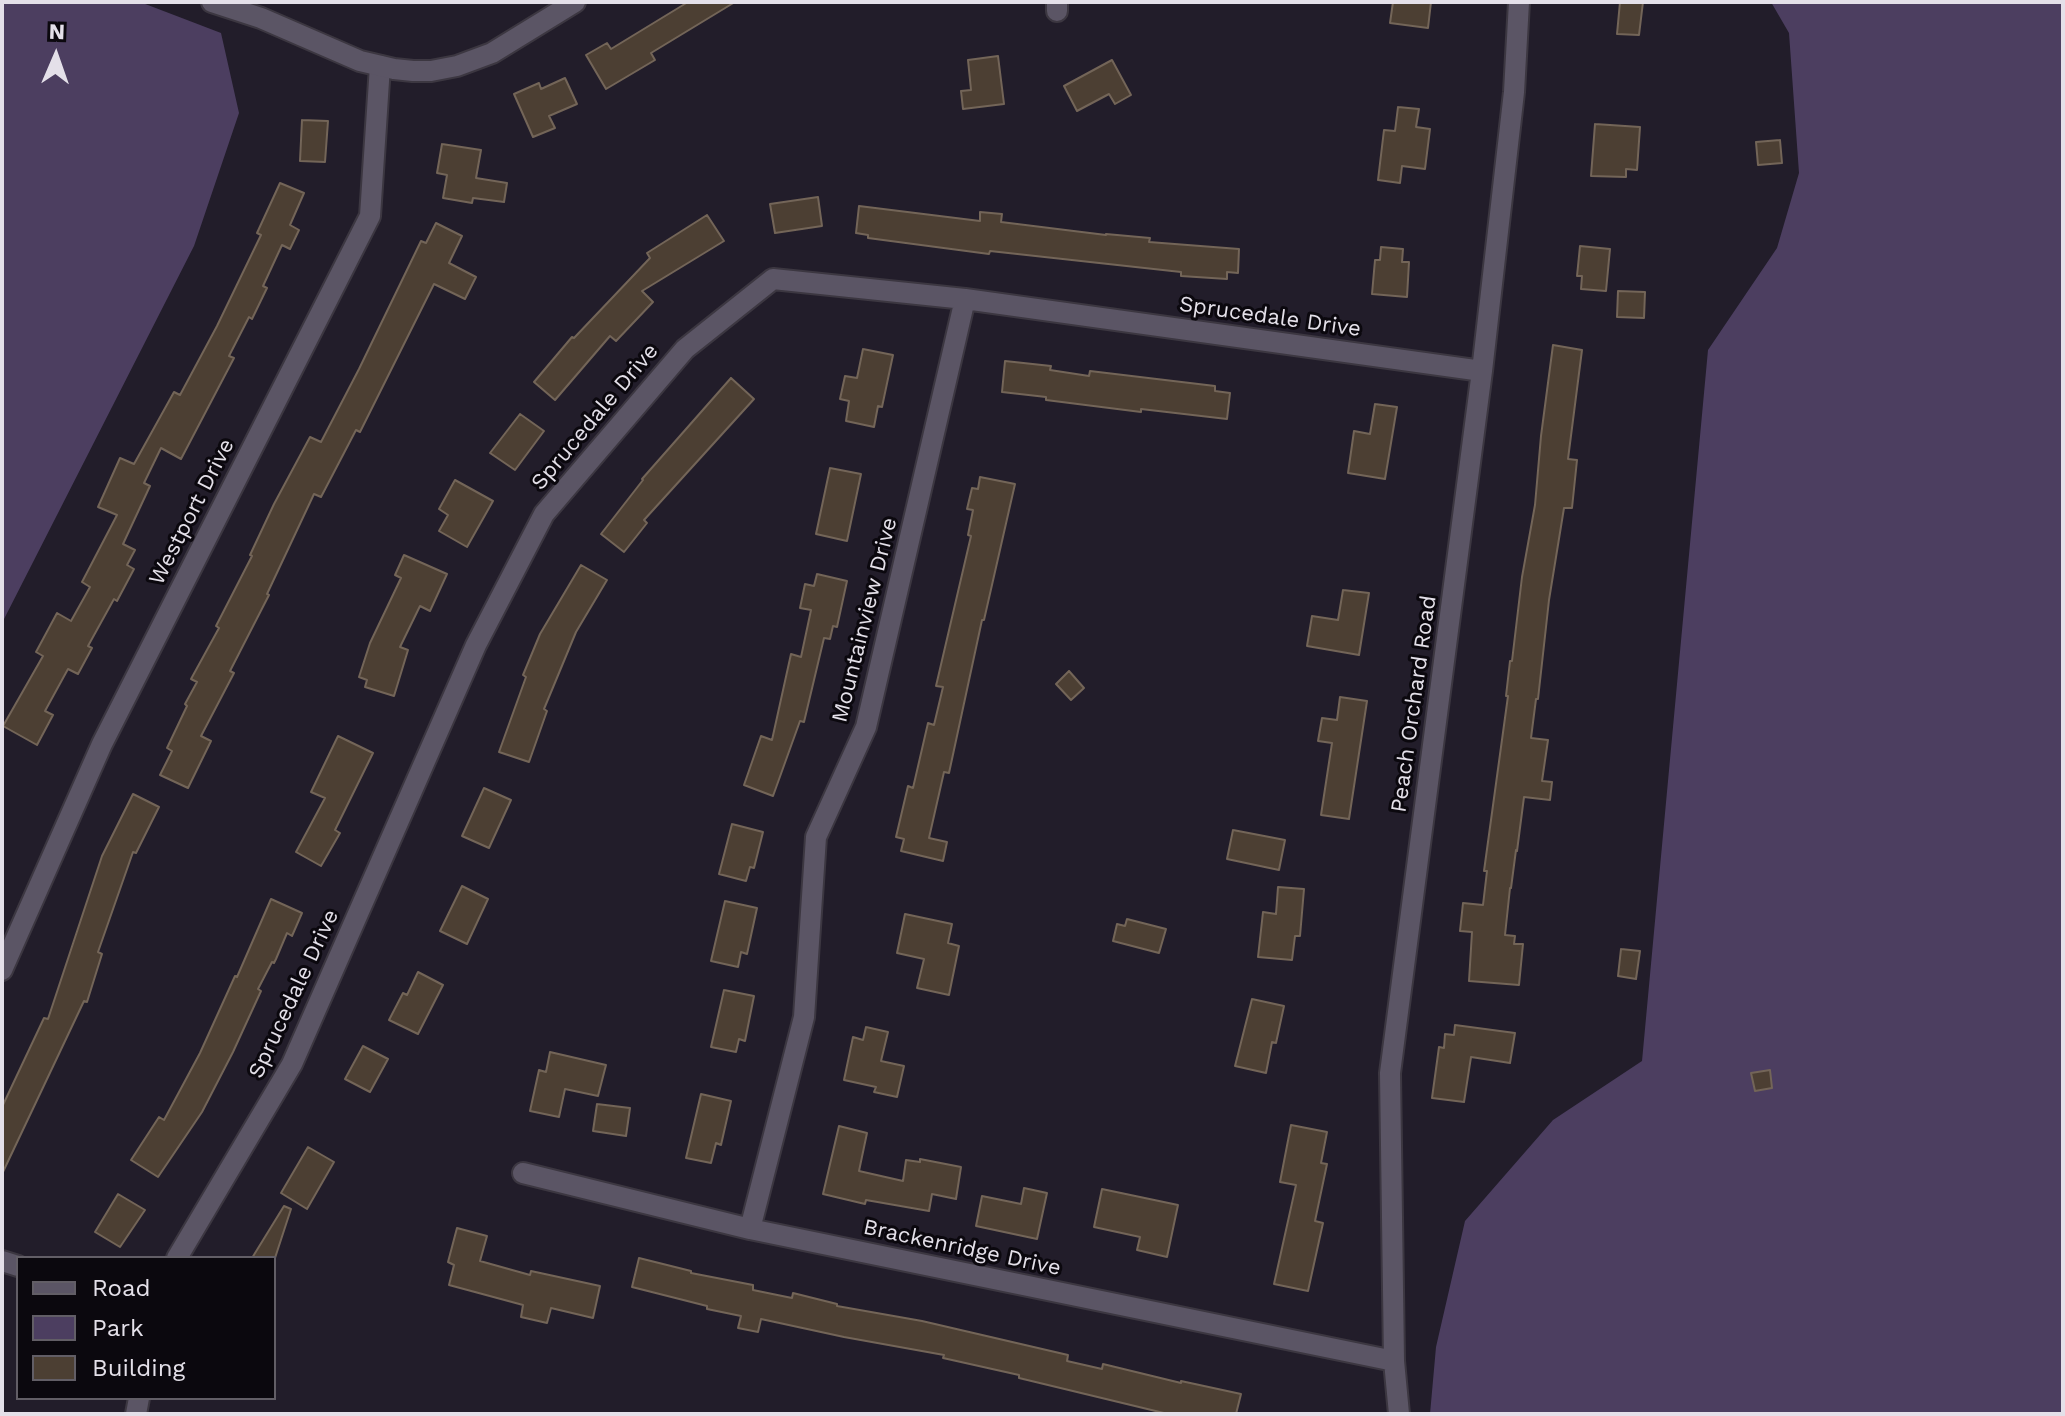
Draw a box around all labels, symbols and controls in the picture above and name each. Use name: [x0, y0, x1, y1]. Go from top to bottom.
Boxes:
north arrow: [16, 16, 96, 96]
text: N: [48, 19, 65, 44]
street label: Sprucedale Drive: [1177, 291, 1363, 343]
street label: Sprucedale Drive: [526, 338, 664, 496]
street label: Westport Drive: [144, 434, 240, 590]
street label: Mountainview Drive: [827, 515, 903, 725]
street label: Peach Orchard Road: [1386, 594, 1442, 814]
street label: Sprucedale Drive: [243, 905, 345, 1083]
street label: Brackenridge Drive: [861, 1214, 1063, 1282]
legend: [16, 1256, 276, 1400]
text: Road: [92, 1274, 151, 1302]
text: Park: [92, 1314, 144, 1342]
text: Building: [92, 1354, 185, 1382]

